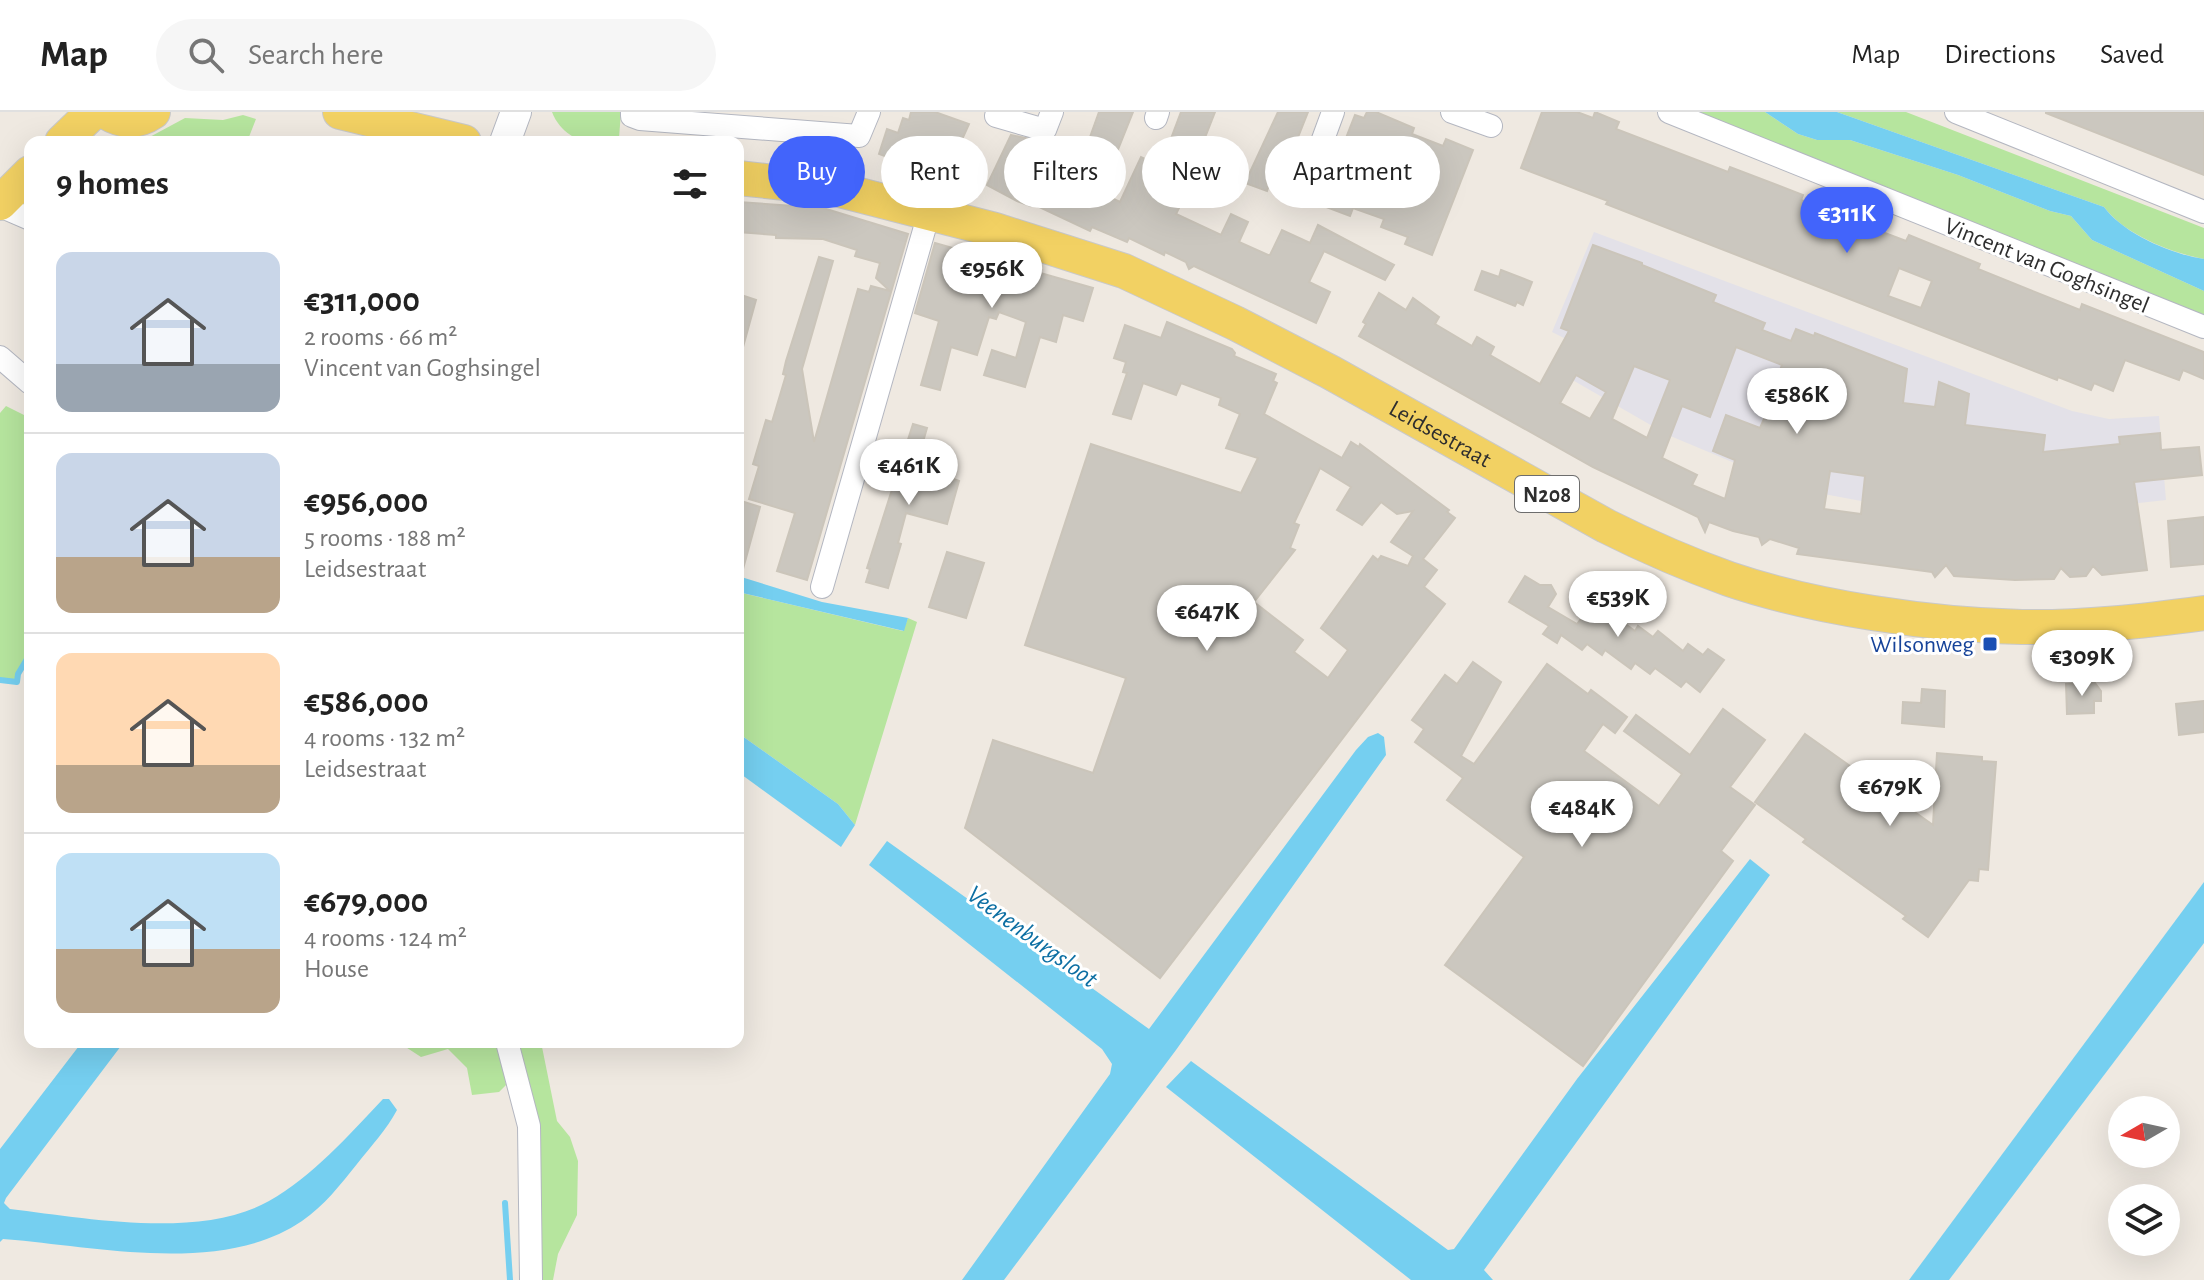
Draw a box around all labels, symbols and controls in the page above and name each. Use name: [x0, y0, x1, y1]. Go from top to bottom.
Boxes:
search box: [156, 19, 716, 91]
icon: search: [184, 33, 228, 77]
text: Map: [40, 36, 108, 74]
text: Search here: [248, 40, 384, 70]
text: Map: [1851, 41, 1900, 69]
text: Directions: [1944, 41, 2056, 69]
text: Saved: [2100, 41, 2164, 69]
chip: Buy: [768, 136, 865, 208]
chip: Rent: [881, 136, 988, 208]
chip: Filters: [1004, 136, 1126, 208]
chip: New: [1142, 136, 1249, 208]
chip: Apartment: [1265, 136, 1440, 208]
icon: filters: [668, 162, 712, 206]
text: 9 homes: [56, 167, 169, 201]
pin: €311K: [1791, 187, 1903, 255]
text: €311K: [1818, 200, 1876, 226]
street label: Vincent van Goghsingel: [1941, 214, 2152, 318]
pin: €956K: [936, 242, 1048, 310]
text: €956K: [960, 255, 1024, 281]
icon: home: [120, 284, 216, 380]
text: €311,000: [304, 284, 420, 318]
text: 2 rooms · 66 m²: [304, 324, 457, 350]
text: Vincent van Goghsingel: [304, 355, 541, 381]
pin: €586K: [1741, 368, 1853, 436]
text: €586K: [1765, 381, 1829, 407]
street label: Leidsestraat: [1385, 396, 1495, 473]
pin: €461K: [853, 439, 965, 507]
text: €461K: [878, 452, 940, 478]
road number: N208: [1515, 476, 1579, 512]
icon: home: [120, 485, 216, 581]
text: €956,000: [304, 485, 428, 519]
text: 5 rooms · 188 m²: [304, 525, 466, 551]
text: Leidsestraat: [304, 556, 426, 582]
pin: €539K: [1562, 571, 1674, 639]
text: €539K: [1587, 584, 1649, 610]
pin: €647K: [1151, 585, 1263, 653]
text: €647K: [1175, 598, 1239, 624]
pin: €309K: [2026, 630, 2138, 698]
place label: Wilsonweg: [1870, 633, 1974, 657]
marker: Wilsonweg: [1981, 635, 1999, 653]
text: €309K: [2050, 643, 2114, 669]
icon: home: [120, 685, 216, 781]
text: €586,000: [304, 685, 429, 719]
text: 4 rooms · 132 m²: [304, 725, 465, 751]
text: Leidsestraat: [304, 756, 426, 782]
pin: €679K: [1834, 760, 1946, 828]
text: €679K: [1858, 773, 1922, 799]
pin: €484K: [1526, 781, 1638, 849]
text: €484K: [1549, 794, 1615, 820]
water label: Veenenburgsloot: [962, 881, 1103, 993]
icon: home: [120, 885, 216, 981]
text: €679,000: [304, 885, 428, 919]
text: 4 rooms · 124 m²: [304, 925, 467, 951]
text: House: [304, 956, 369, 982]
north arrow: [2108, 1096, 2180, 1168]
map controls: [2108, 1096, 2180, 1256]
button: layers: [2108, 1184, 2180, 1256]

